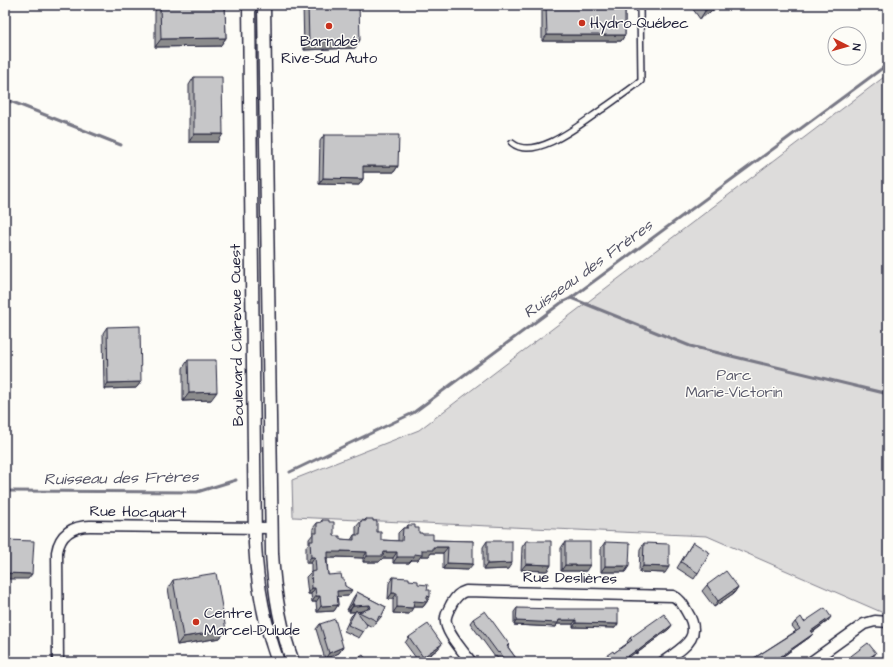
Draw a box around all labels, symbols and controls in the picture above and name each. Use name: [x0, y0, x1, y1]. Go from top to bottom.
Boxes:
place label: Hydro-Québec: [590, 13, 689, 35]
marker: Hydro-Québec: [577, 18, 587, 28]
marker: Barnabé Rive-Sud Auto: [324, 21, 334, 31]
north arrow: [827, 26, 867, 66]
place label: Barnabé Rive-Sud Auto: [281, 31, 378, 69]
text: N: [849, 43, 864, 51]
water label: Ruisseau des Frères: [519, 214, 658, 323]
street label: Boulevard Clairevue Ouest: [225, 243, 249, 427]
park label: Parc Marie-Victorin: [685, 365, 783, 403]
water label: Ruisseau des Frères: [43, 466, 200, 490]
street label: Rue Hocquart: [89, 501, 187, 523]
street label: Rue Deslières: [523, 567, 618, 589]
place label: Centre Marcel-Dulude: [204, 603, 300, 641]
marker: Centre Marcel-Dulude: [191, 617, 201, 627]

